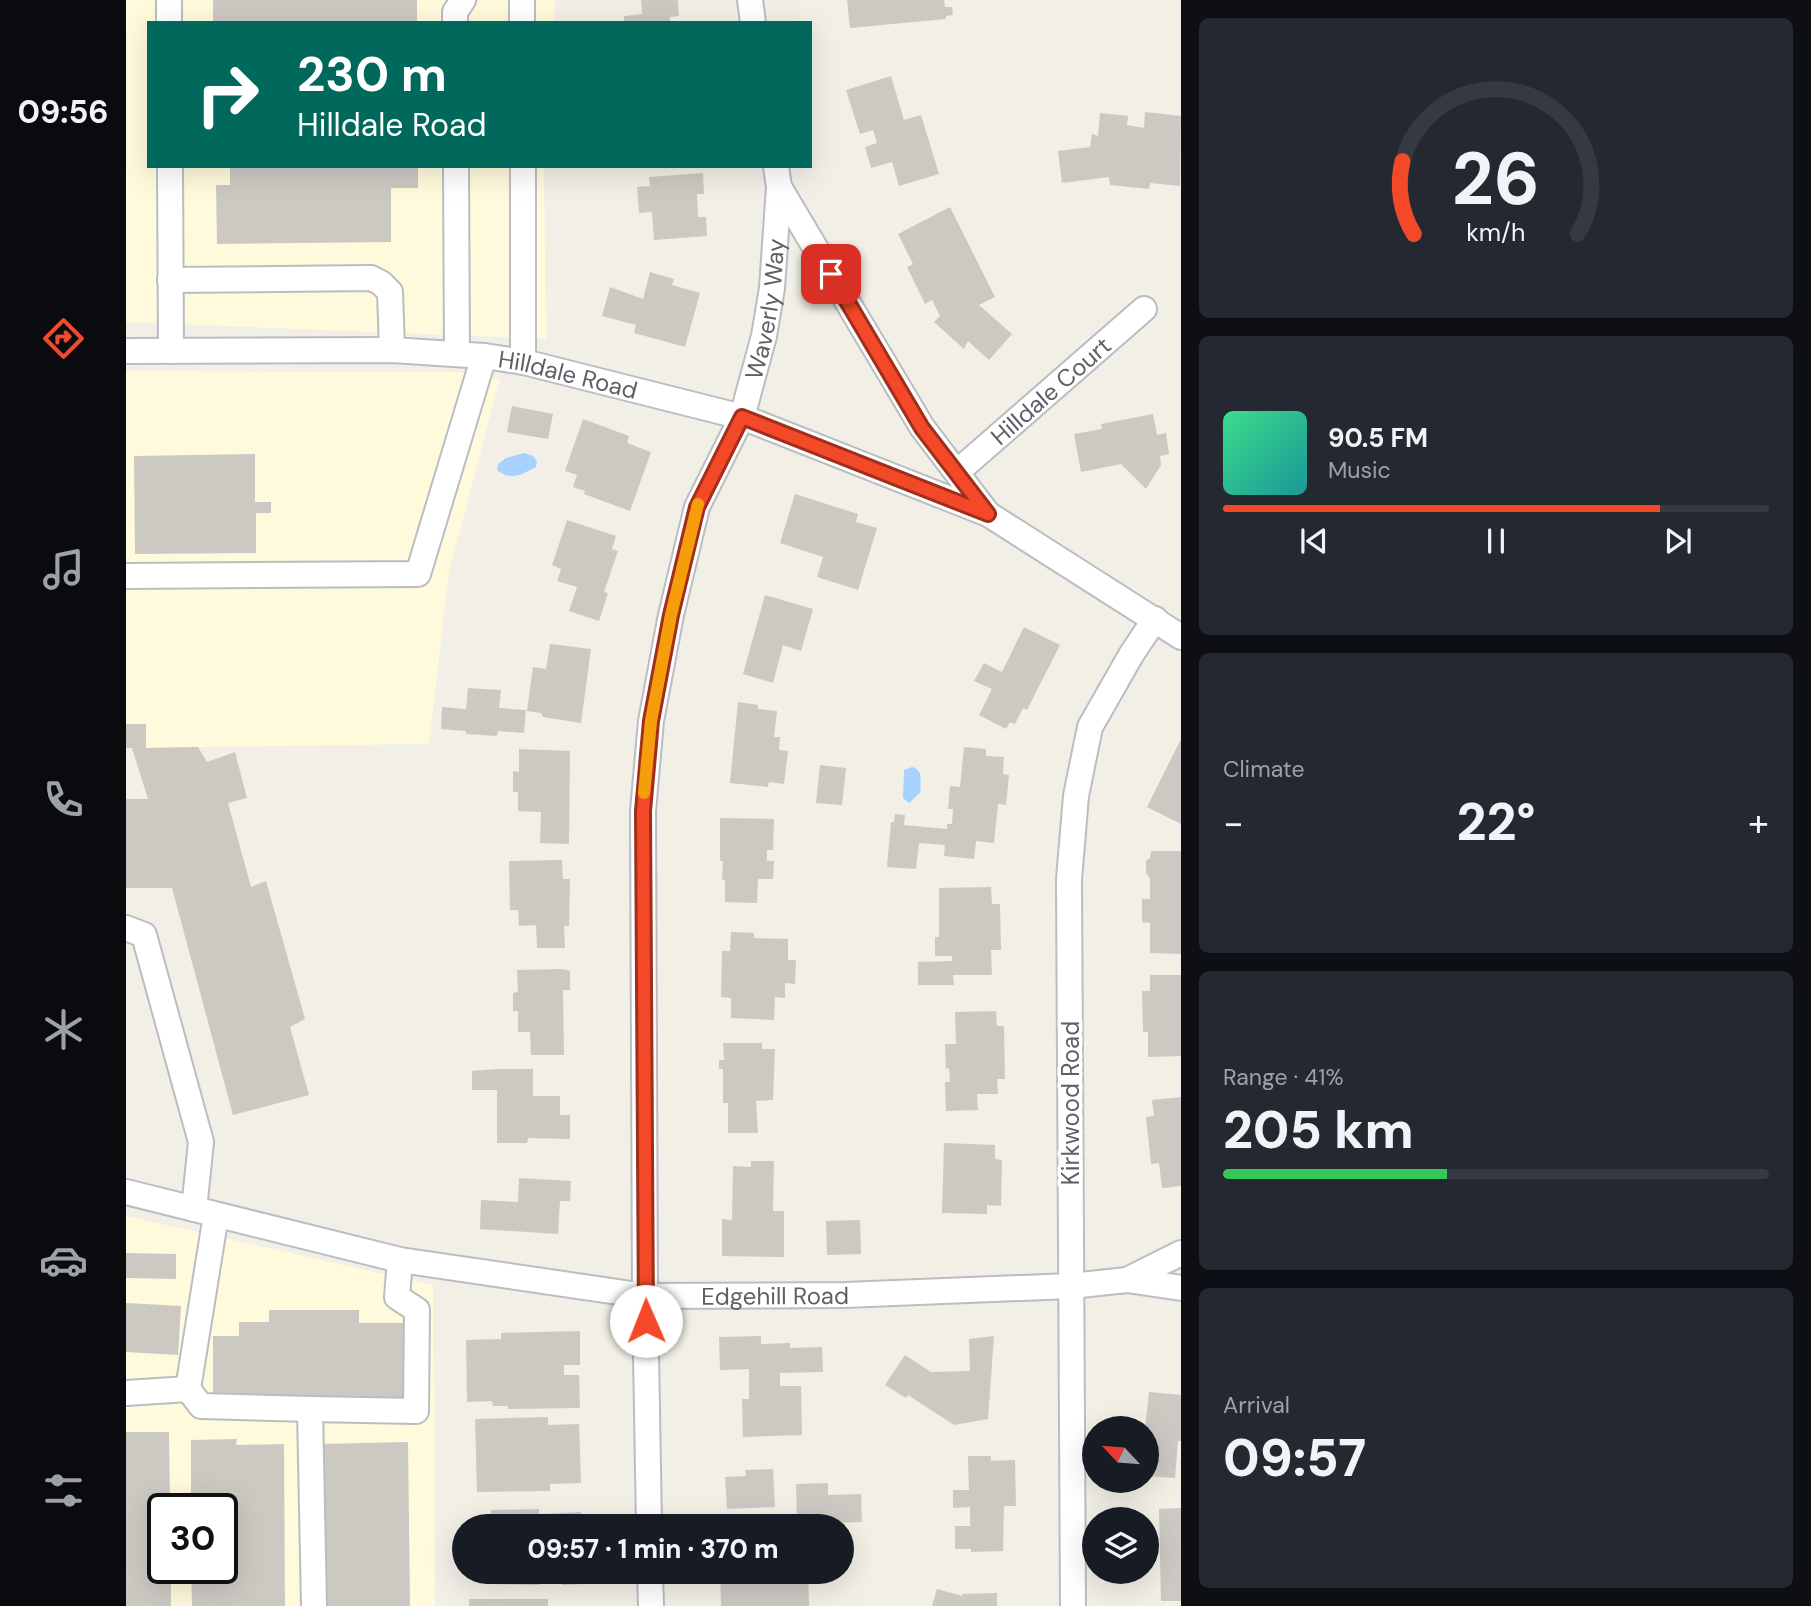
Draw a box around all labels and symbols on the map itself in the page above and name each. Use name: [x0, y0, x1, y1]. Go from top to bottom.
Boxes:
street label: Waverly Way: [737, 237, 791, 383]
pin: [801, 244, 861, 304]
street label: Hilldale Court: [984, 330, 1117, 451]
street label: Hilldale Road: [496, 343, 641, 406]
street label: Kirkwood Road: [1055, 1021, 1086, 1185]
street label: Edgehill Road: [701, 1279, 849, 1311]
position arrow: [609, 1284, 683, 1358]
north arrow: [1082, 1416, 1158, 1493]
speed limit sign: 30: [147, 1493, 238, 1584]

